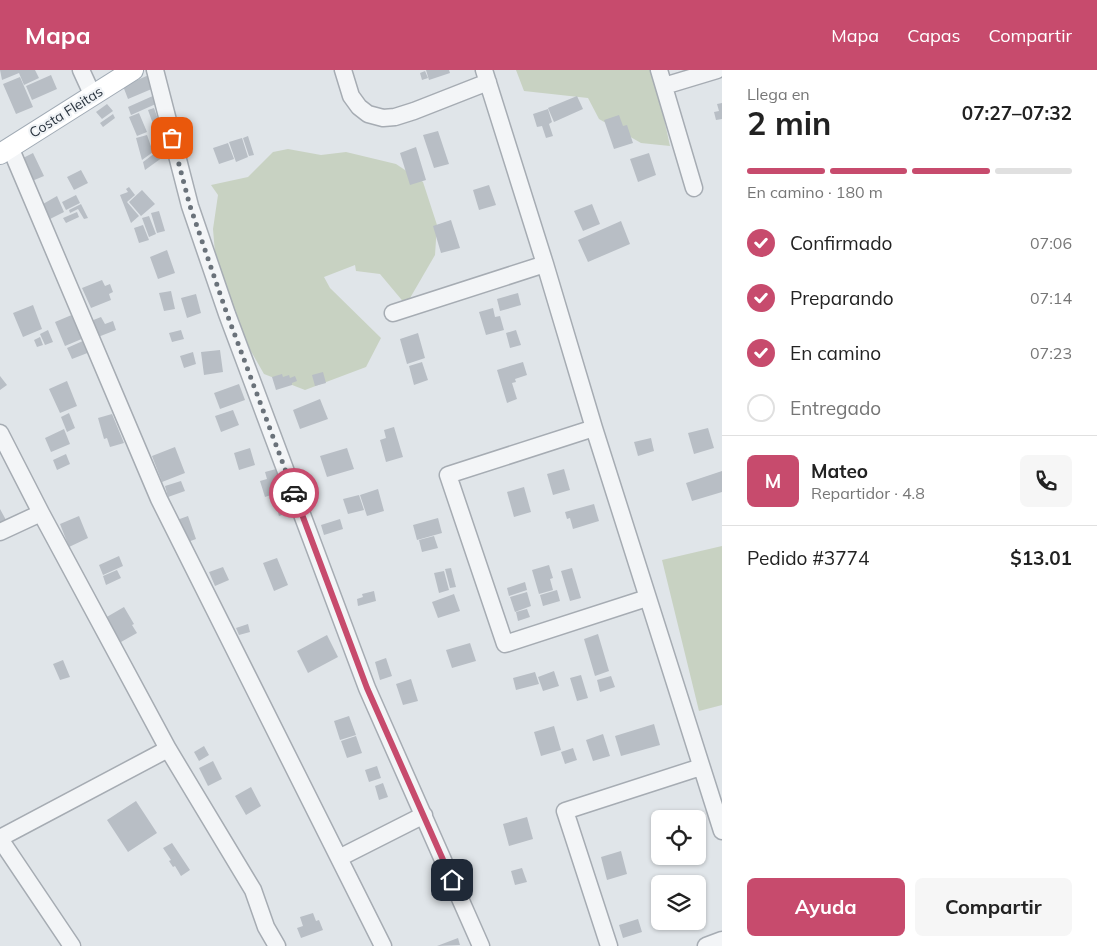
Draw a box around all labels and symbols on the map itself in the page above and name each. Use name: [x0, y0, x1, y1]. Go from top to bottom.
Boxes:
street label: Costa Fleitas: [26, 82, 106, 142]
pin: [151, 117, 193, 159]
courier: [269, 468, 319, 518]
pin: [431, 859, 473, 901]

